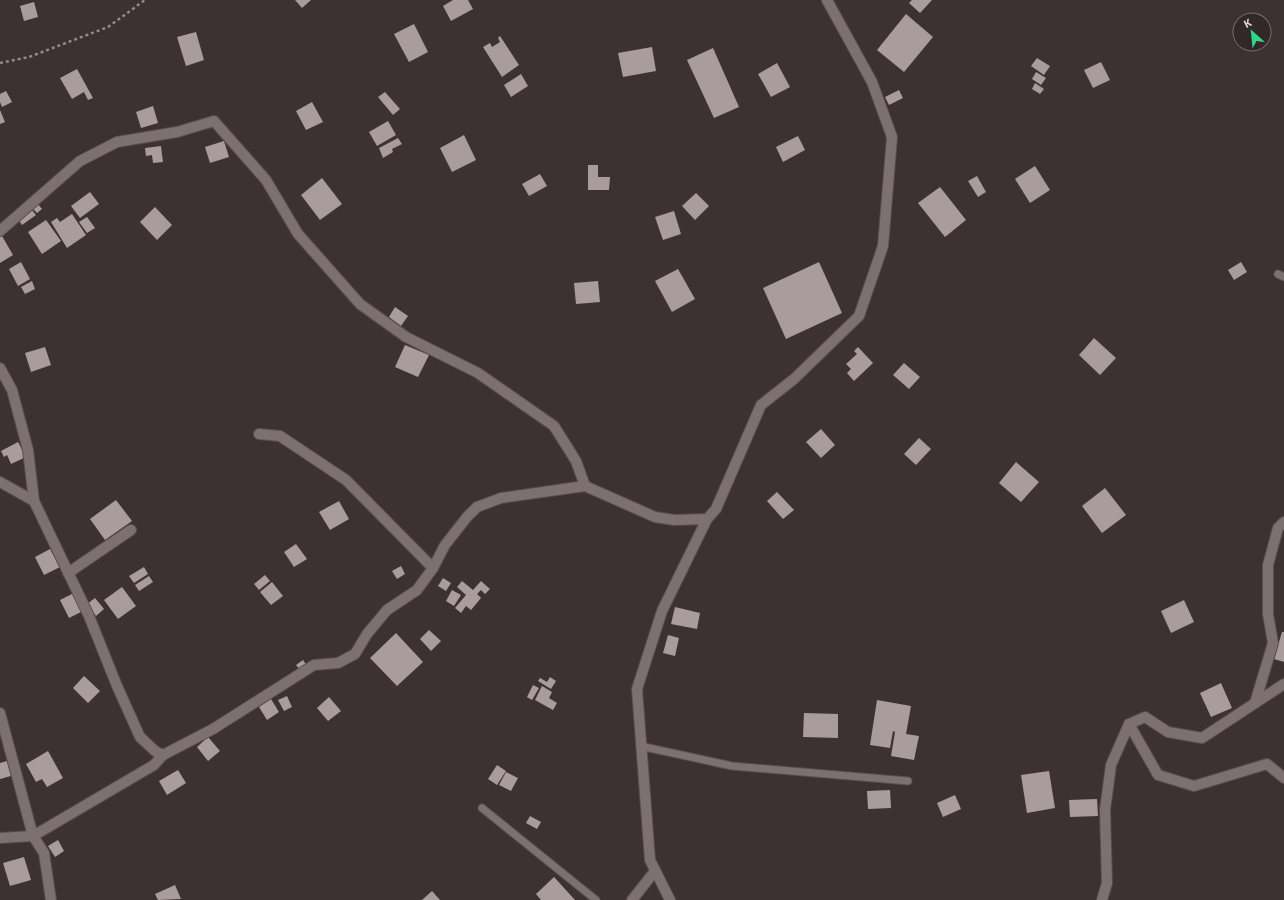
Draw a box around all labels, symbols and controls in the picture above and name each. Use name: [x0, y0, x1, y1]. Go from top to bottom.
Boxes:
north arrow: [1232, 12, 1272, 52]
text: K: [1241, 15, 1253, 30]

